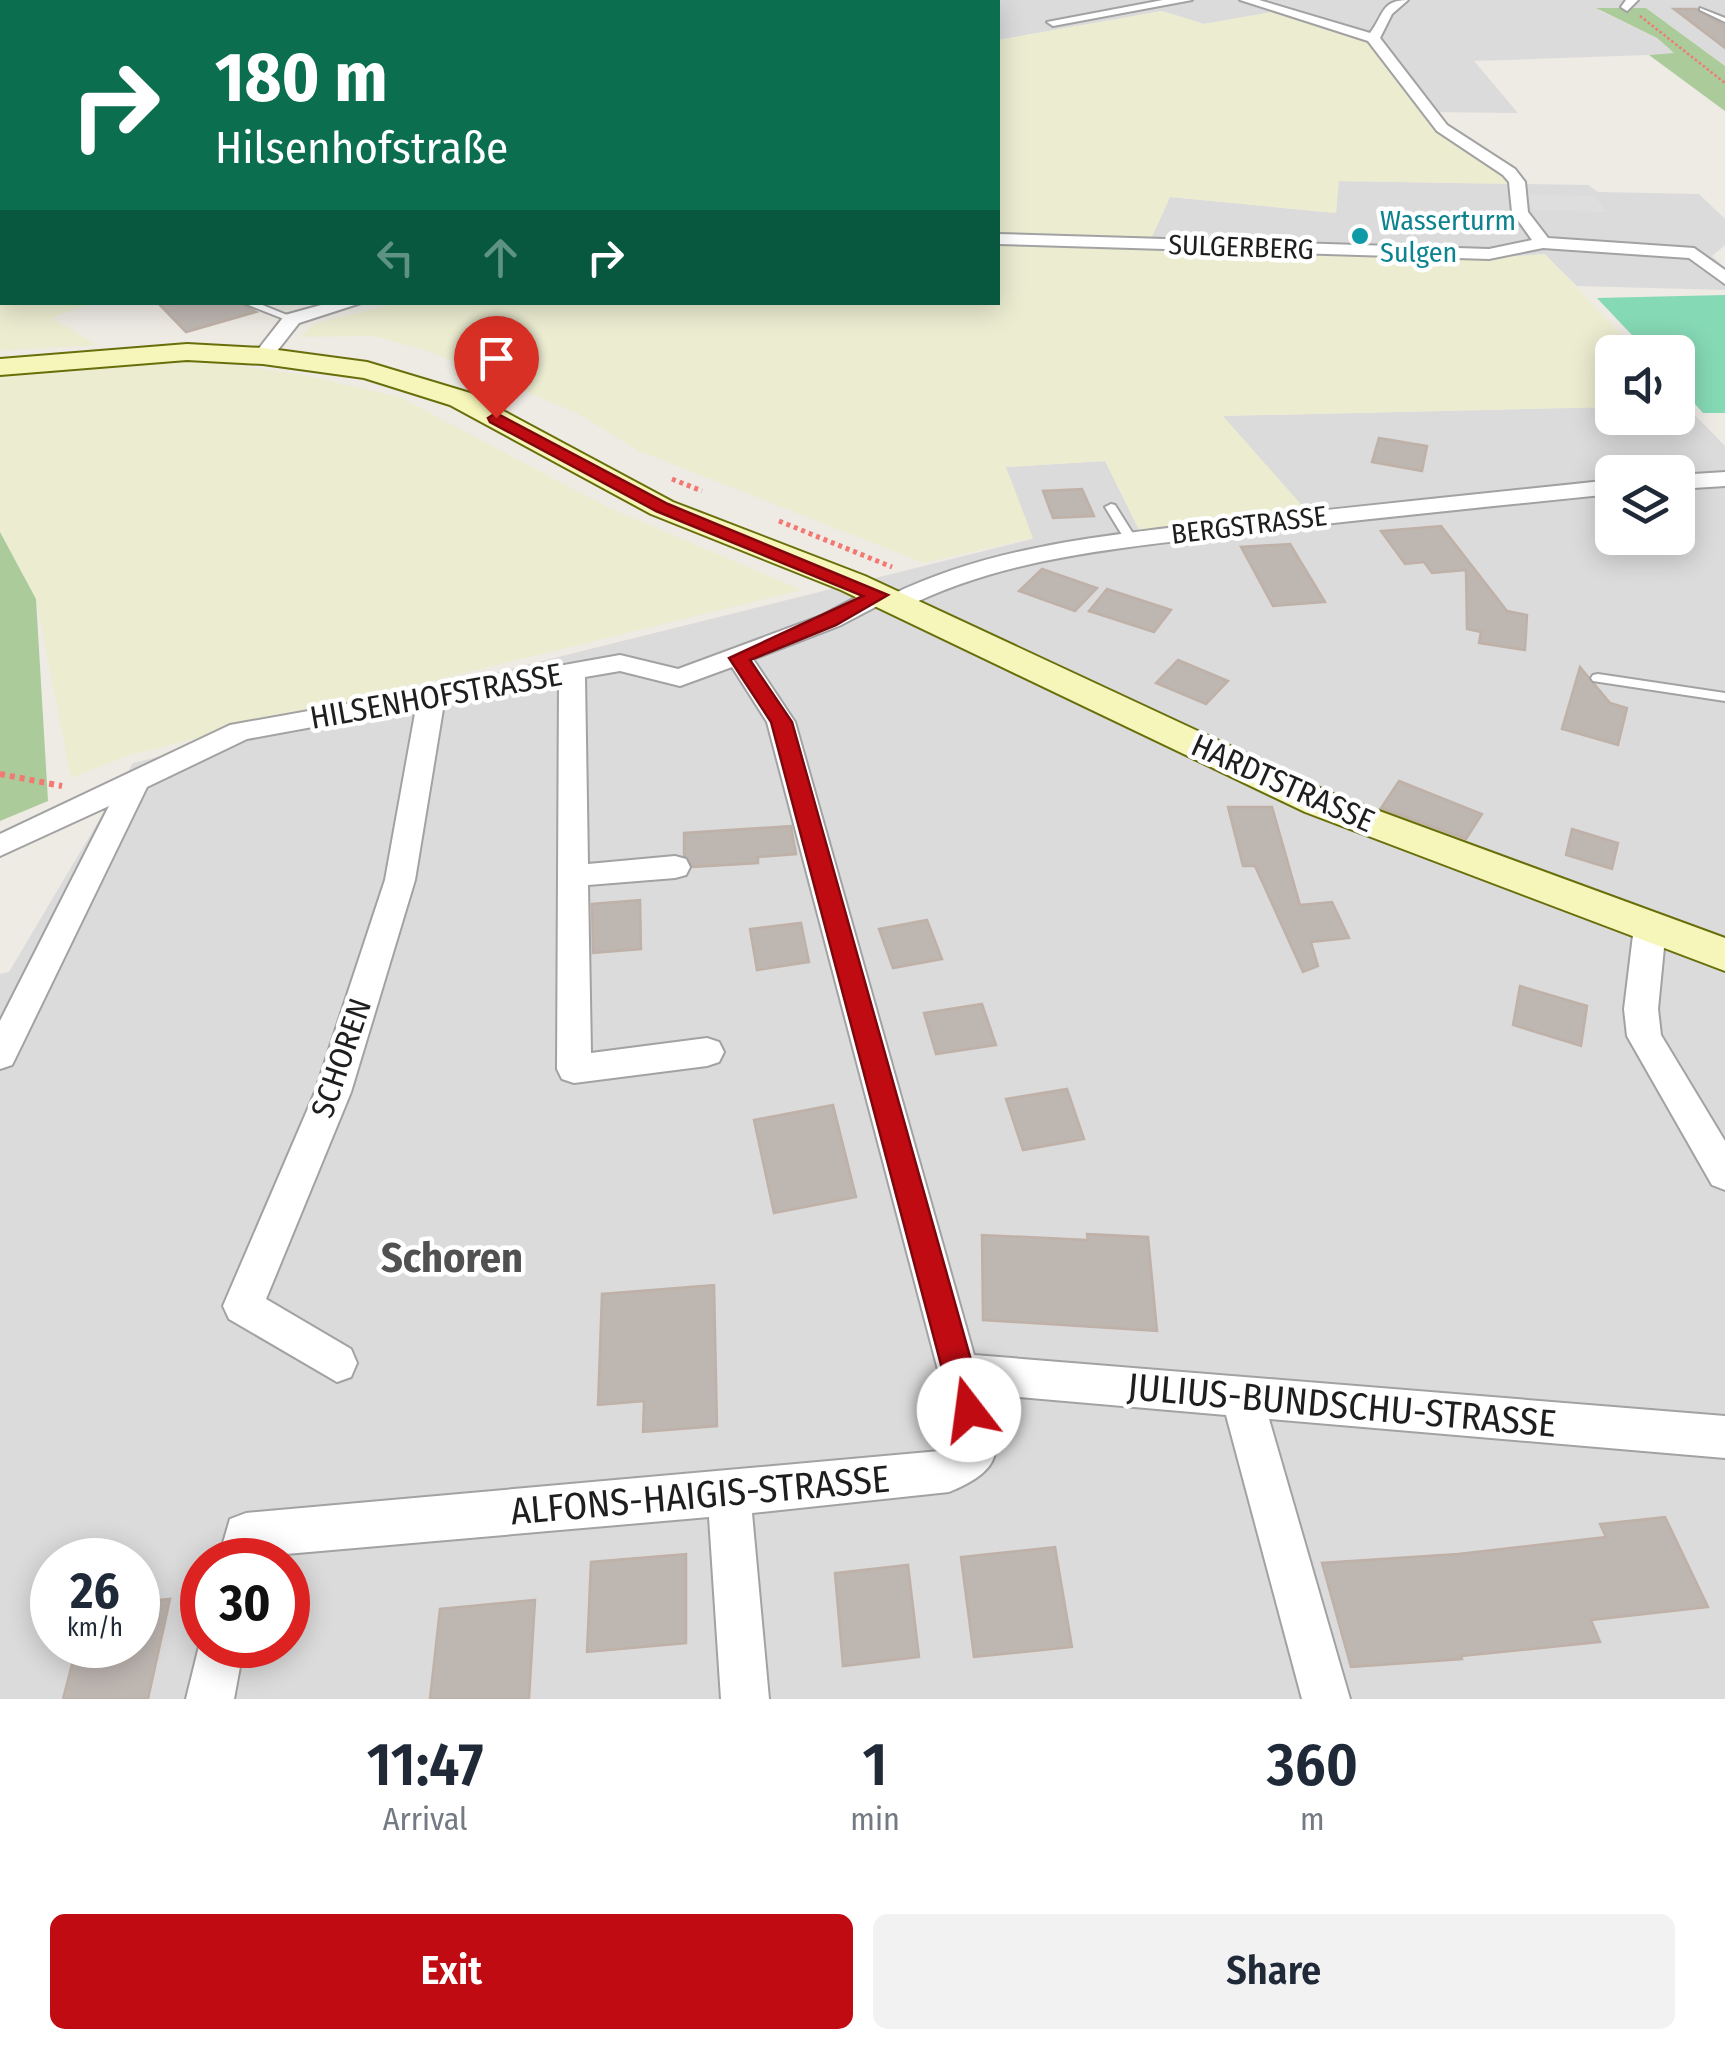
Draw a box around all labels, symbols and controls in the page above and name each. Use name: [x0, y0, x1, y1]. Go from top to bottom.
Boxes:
text: 180 m: [215, 36, 388, 120]
icon: right: [50, 40, 180, 170]
text: Hilsenhofstraße: [215, 121, 508, 175]
place label: Wasserturm Sulgen: [1380, 204, 1516, 269]
marker: Wasserturm Sulgen: [1349, 225, 1371, 247]
street label: SULGERBERG: [1168, 228, 1314, 266]
icon: left: [368, 230, 423, 285]
icon: ahead: [473, 230, 528, 285]
icon: right: [578, 230, 633, 285]
pin: [454, 316, 539, 419]
icon: arrive: [469, 331, 524, 386]
map controls: [1595, 335, 1695, 555]
button: sound: [1595, 335, 1695, 435]
button: layers: [1595, 455, 1695, 555]
street label: BERGSTRASSE: [1169, 499, 1329, 551]
street label: HILSENHOFSTRASSE: [307, 655, 565, 737]
street label: HARDTSTRASSE: [1186, 726, 1380, 840]
street label: SCHOREN: [303, 993, 379, 1123]
district label: Schoren: [381, 1233, 523, 1283]
position arrow: [917, 1358, 1021, 1462]
street label: JULIUS-BUNDSCHU-STRASSE: [1126, 1363, 1558, 1447]
street label: ALFONS-HAIGIS-STRASSE: [509, 1456, 891, 1534]
speed limit sign: 30: [180, 1538, 310, 1668]
text: 26: [70, 1561, 120, 1621]
text: km/h: [67, 1613, 123, 1643]
text: 11:47: [367, 1729, 483, 1801]
text: 1: [863, 1729, 888, 1801]
text: 360: [1267, 1729, 1358, 1801]
text: Arrival: [383, 1800, 468, 1838]
text: min: [850, 1800, 900, 1838]
text: m: [1300, 1800, 1325, 1838]
button: Exit: [50, 1914, 853, 2029]
button: Share: [873, 1914, 1675, 2029]

